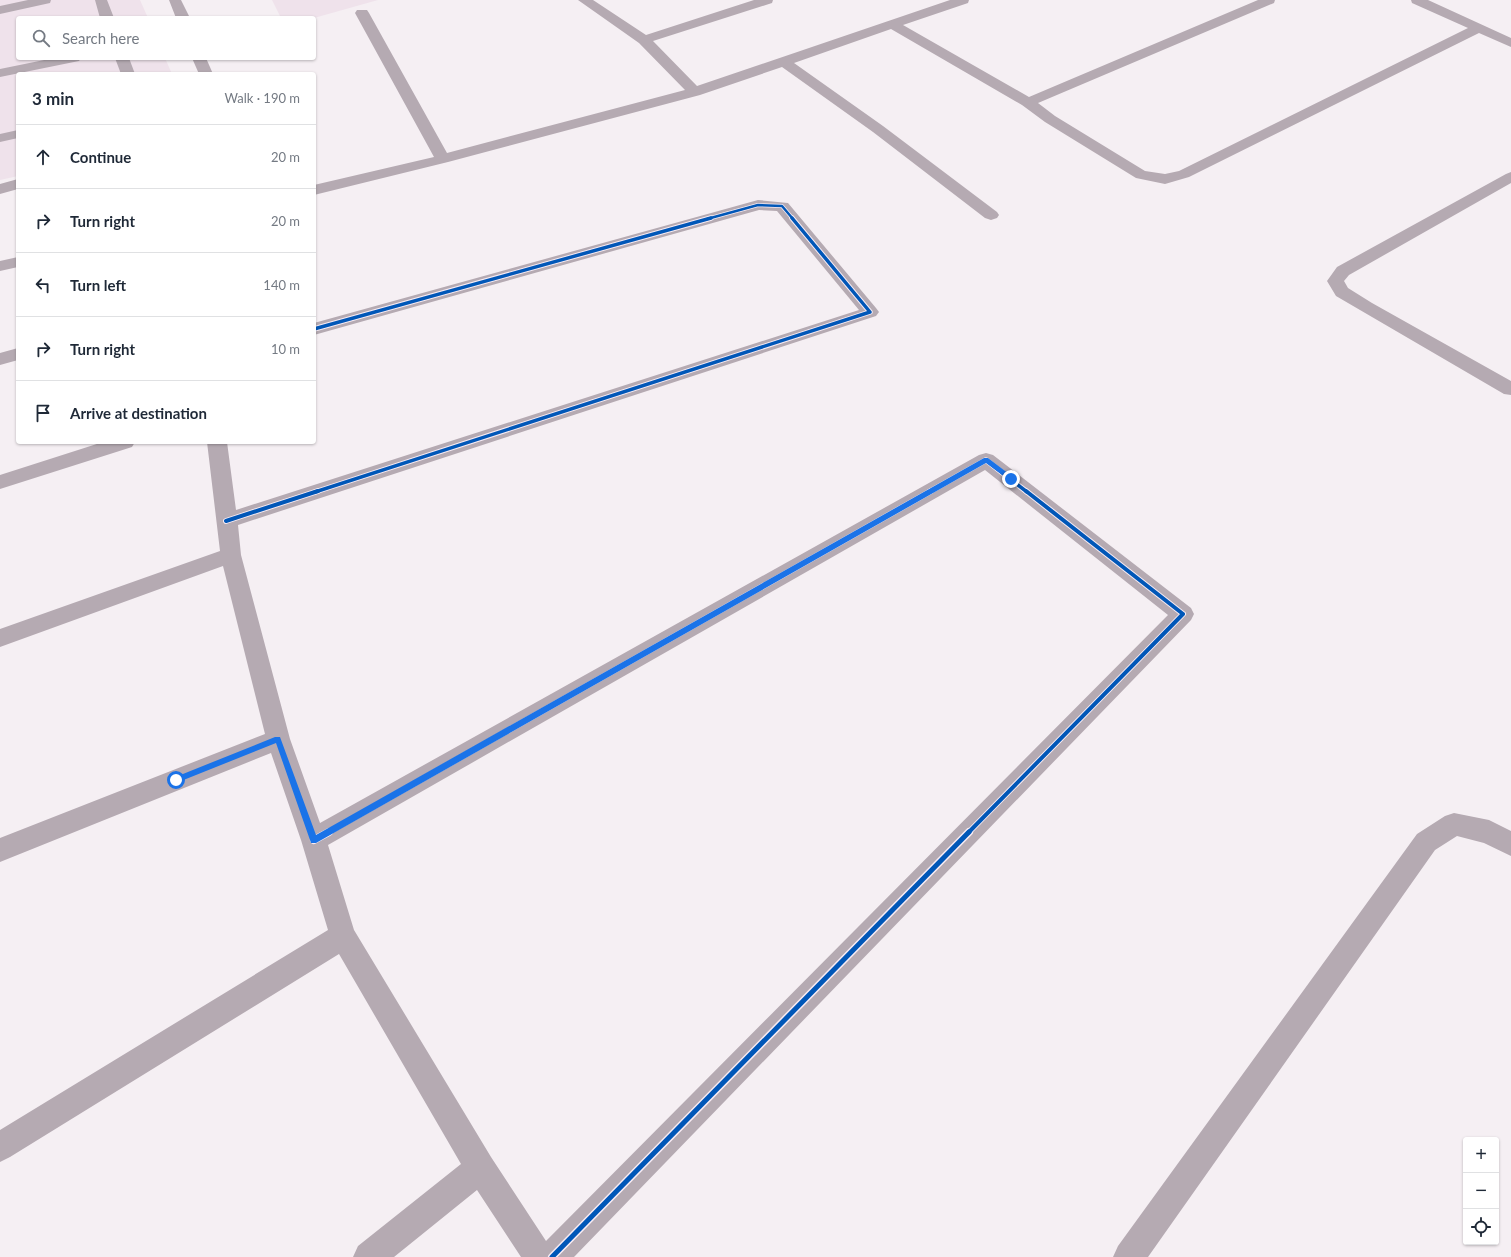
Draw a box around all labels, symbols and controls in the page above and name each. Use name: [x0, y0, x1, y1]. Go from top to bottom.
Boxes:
search box: [16, 16, 316, 60]
icon: search: [30, 27, 52, 49]
text: Search here: [62, 29, 139, 47]
text: 3 min: [32, 88, 74, 109]
text: Walk · 190 m: [224, 90, 300, 106]
icon: ahead: [32, 146, 54, 168]
text: Continue: [70, 148, 131, 166]
text: 20 m: [271, 149, 300, 165]
icon: right: [32, 210, 54, 232]
text: Turn right: [70, 212, 135, 230]
text: 20 m: [271, 213, 300, 229]
icon: left: [32, 274, 54, 296]
text: Turn left: [70, 276, 126, 294]
text: 140 m: [263, 277, 300, 293]
icon: right: [32, 338, 54, 360]
text: Turn right: [70, 340, 135, 358]
text: 10 m: [271, 341, 300, 357]
icon: arrive: [32, 402, 54, 424]
text: Arrive at destination: [70, 404, 207, 422]
route end: [1002, 470, 1020, 488]
route start: [167, 771, 185, 789]
map controls: [1463, 1137, 1499, 1245]
button: +: [1463, 1137, 1499, 1173]
button: −: [1463, 1173, 1499, 1209]
button: locate: [1463, 1209, 1499, 1245]

